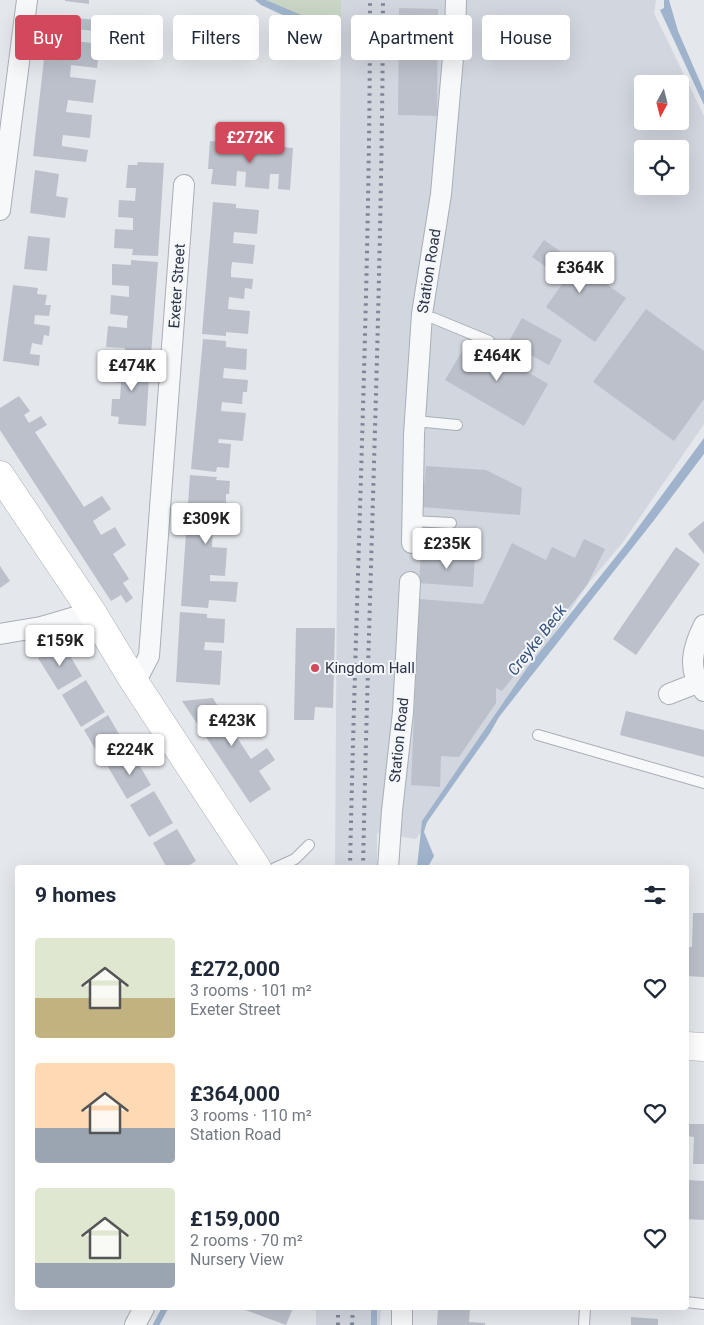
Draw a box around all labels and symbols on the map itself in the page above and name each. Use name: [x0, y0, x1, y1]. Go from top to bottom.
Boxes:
north arrow: [634, 75, 689, 130]
pin: £272K: [215, 121, 285, 164]
street label: Station Road: [413, 227, 445, 315]
street label: Exeter Street: [165, 243, 189, 329]
pin: £364K: [545, 252, 615, 294]
pin: £464K: [462, 340, 532, 382]
pin: £474K: [97, 350, 167, 392]
pin: £309K: [171, 502, 241, 545]
pin: £235K: [412, 528, 482, 570]
water label: Creyke Beck: [504, 600, 571, 679]
pin: £159K: [25, 624, 95, 667]
place label: Kingdom Hall: [325, 659, 415, 677]
marker: Kingdom Hall: [309, 662, 321, 674]
street label: Station Road: [386, 697, 412, 783]
pin: £423K: [197, 704, 267, 747]
pin: £224K: [95, 734, 165, 776]

